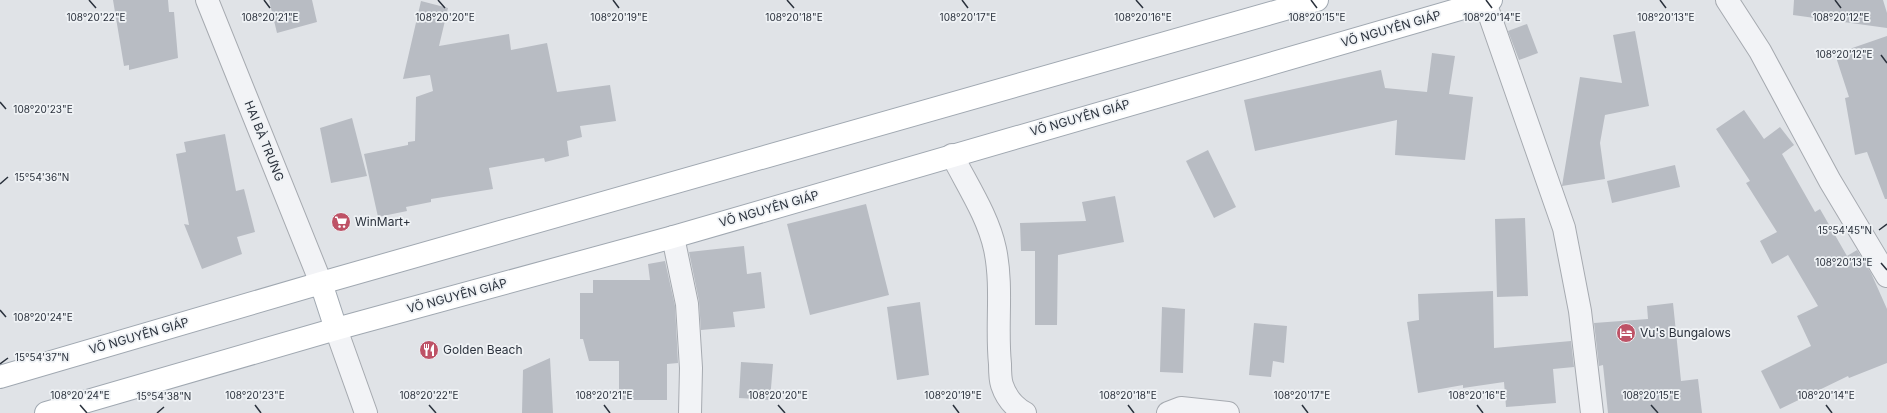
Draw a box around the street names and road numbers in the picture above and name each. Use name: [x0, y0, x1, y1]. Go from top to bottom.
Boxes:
street label: VÕ NGUYÊN GIÁP: [1339, 7, 1443, 50]
street label: VÕ NGUYÊN GIÁP: [1028, 96, 1132, 139]
street label: HAI BÀ TRƯNG: [241, 98, 287, 183]
street label: VÕ NGUYÊN GIÁP: [717, 187, 821, 230]
street label: VÕ NGUYÊN GIÁP: [405, 275, 509, 316]
street label: VÕ NGUYÊN GIÁP: [87, 314, 191, 357]

